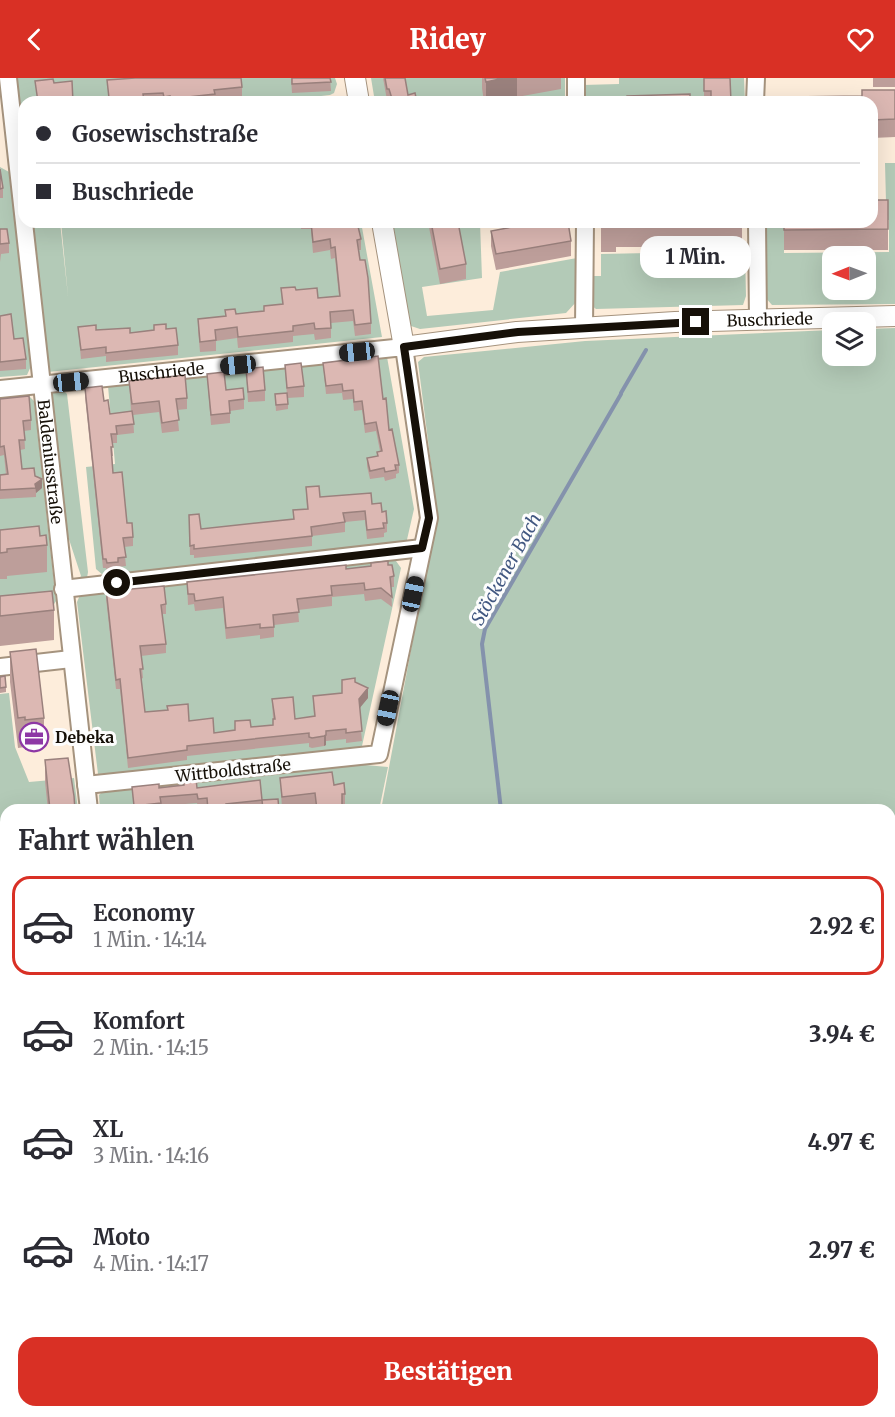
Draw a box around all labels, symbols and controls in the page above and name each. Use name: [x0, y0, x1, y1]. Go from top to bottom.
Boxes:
text: Ridey: [409, 22, 486, 56]
icon: back: [18, 23, 51, 56]
icon: heart: [844, 23, 877, 56]
text: Gosewischstraße: [72, 120, 258, 148]
text: Buschriede: [72, 178, 194, 206]
callout: 1 Min.: [640, 235, 752, 277]
text: 1 Min.: [665, 244, 726, 269]
north arrow: [822, 246, 876, 300]
map controls: [822, 246, 876, 366]
route end: [682, 308, 709, 335]
street label: Buschriede: [726, 308, 813, 331]
button: layers: [822, 312, 876, 366]
car: [338, 341, 376, 363]
car: [219, 354, 257, 376]
street label: Buschriede: [117, 358, 205, 387]
car: [52, 371, 90, 393]
street label: Baldeniusstraße: [34, 398, 67, 525]
water label: Stöckener Bach: [466, 509, 546, 629]
route start: [103, 569, 130, 596]
car: [400, 575, 426, 613]
car: [375, 689, 401, 727]
office icon: Debeka: [18, 721, 50, 753]
place label: Debeka: [55, 727, 114, 747]
street label: Wittboldstraße: [173, 754, 292, 786]
text: Fahrt wählen: [18, 823, 194, 857]
icon: car: [21, 899, 75, 953]
text: Economy: [93, 899, 194, 927]
text: 2.92 €: [809, 912, 875, 940]
text: 1 Min. · 14:14: [93, 927, 207, 952]
icon: car: [21, 1007, 75, 1061]
text: Komfort: [93, 1007, 185, 1035]
text: 3.94 €: [809, 1020, 875, 1048]
text: 2 Min. · 14:15: [93, 1035, 209, 1060]
icon: car: [21, 1115, 75, 1169]
text: XL: [93, 1115, 123, 1143]
text: 4.97 €: [808, 1128, 875, 1156]
text: 3 Min. · 14:16: [93, 1143, 209, 1168]
icon: car: [21, 1223, 75, 1277]
text: Moto: [93, 1223, 150, 1251]
text: 2.97 €: [809, 1236, 875, 1264]
text: 4 Min. · 14:17: [93, 1251, 209, 1276]
button: Bestätigen: [18, 1337, 878, 1406]

